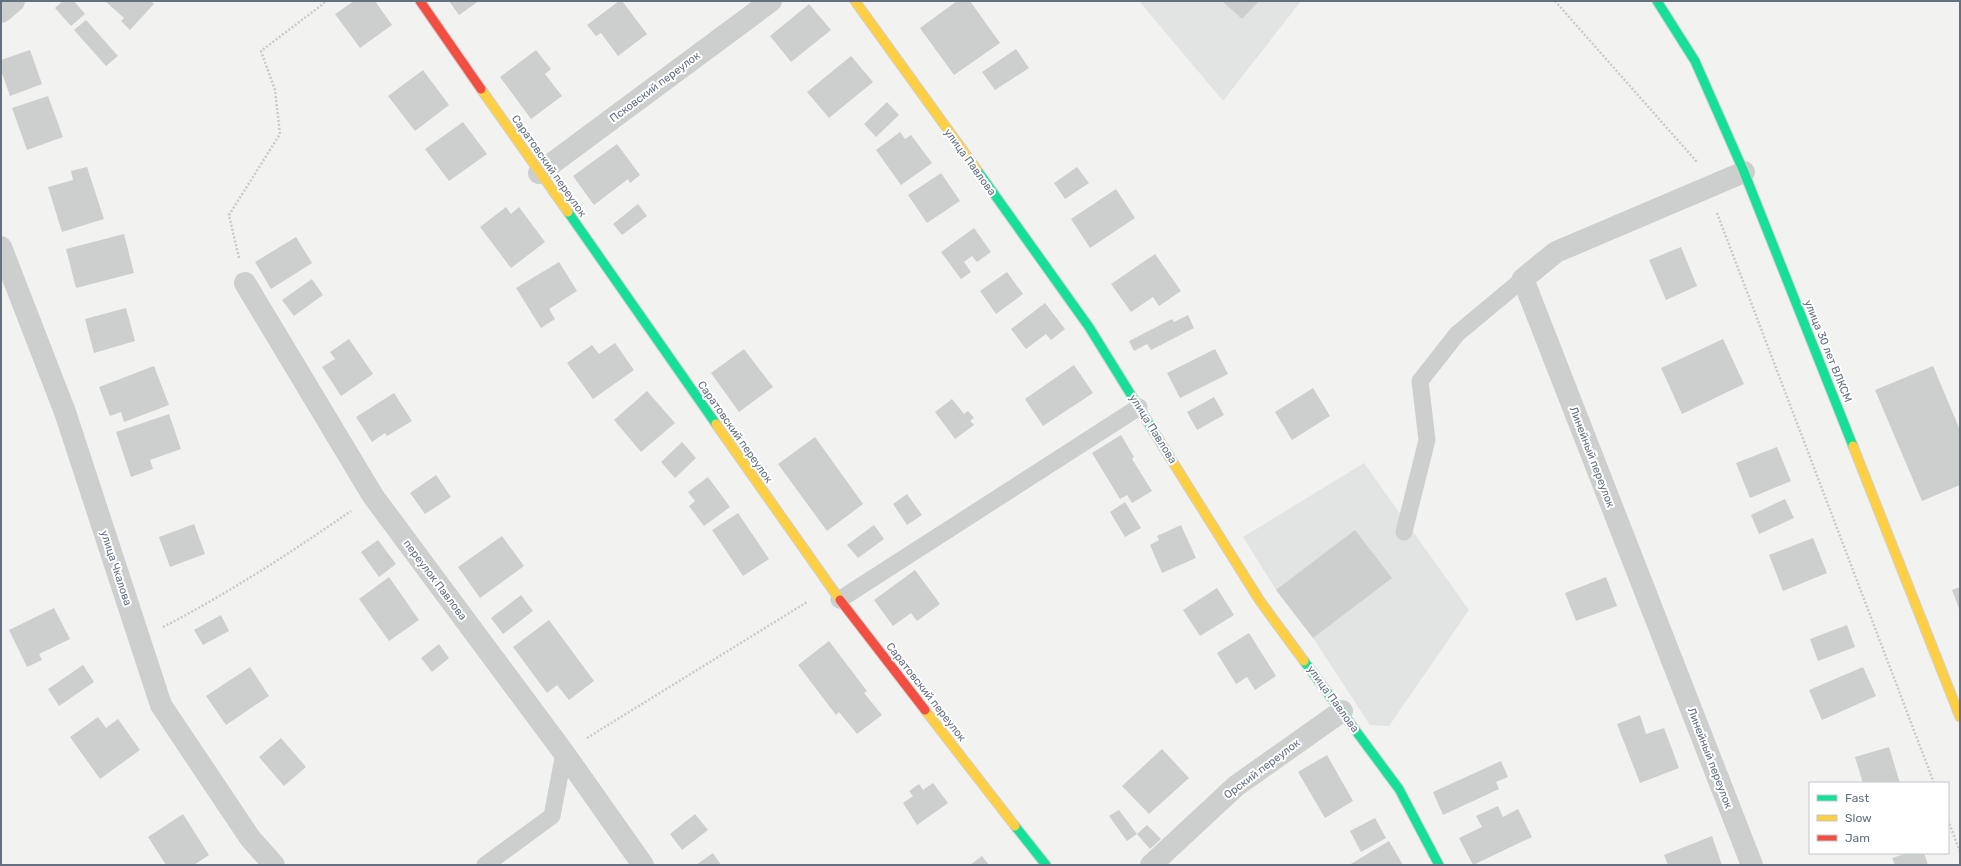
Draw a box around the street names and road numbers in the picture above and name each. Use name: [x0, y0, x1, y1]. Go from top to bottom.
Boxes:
street label: Псковский переулок: [607, 49, 703, 125]
street label: Саратовский переулок: [509, 112, 589, 220]
street label: улица Павлова: [941, 126, 999, 198]
street label: улица 30 лет ВЛКСМ: [1802, 298, 1854, 404]
street label: Саратовский переулок: [695, 378, 775, 486]
street label: улица Павлова: [1126, 392, 1180, 466]
street label: Линейный переулок: [1567, 405, 1617, 510]
street label: улица Чкалова: [98, 529, 134, 607]
street label: переулок Павлова: [401, 537, 469, 623]
street label: Саратовский переулок: [883, 640, 969, 744]
street label: улица Павлова: [1304, 663, 1362, 735]
street label: Линейный переулок: [1685, 706, 1735, 811]
street label: Орский переулок: [1222, 736, 1303, 802]

